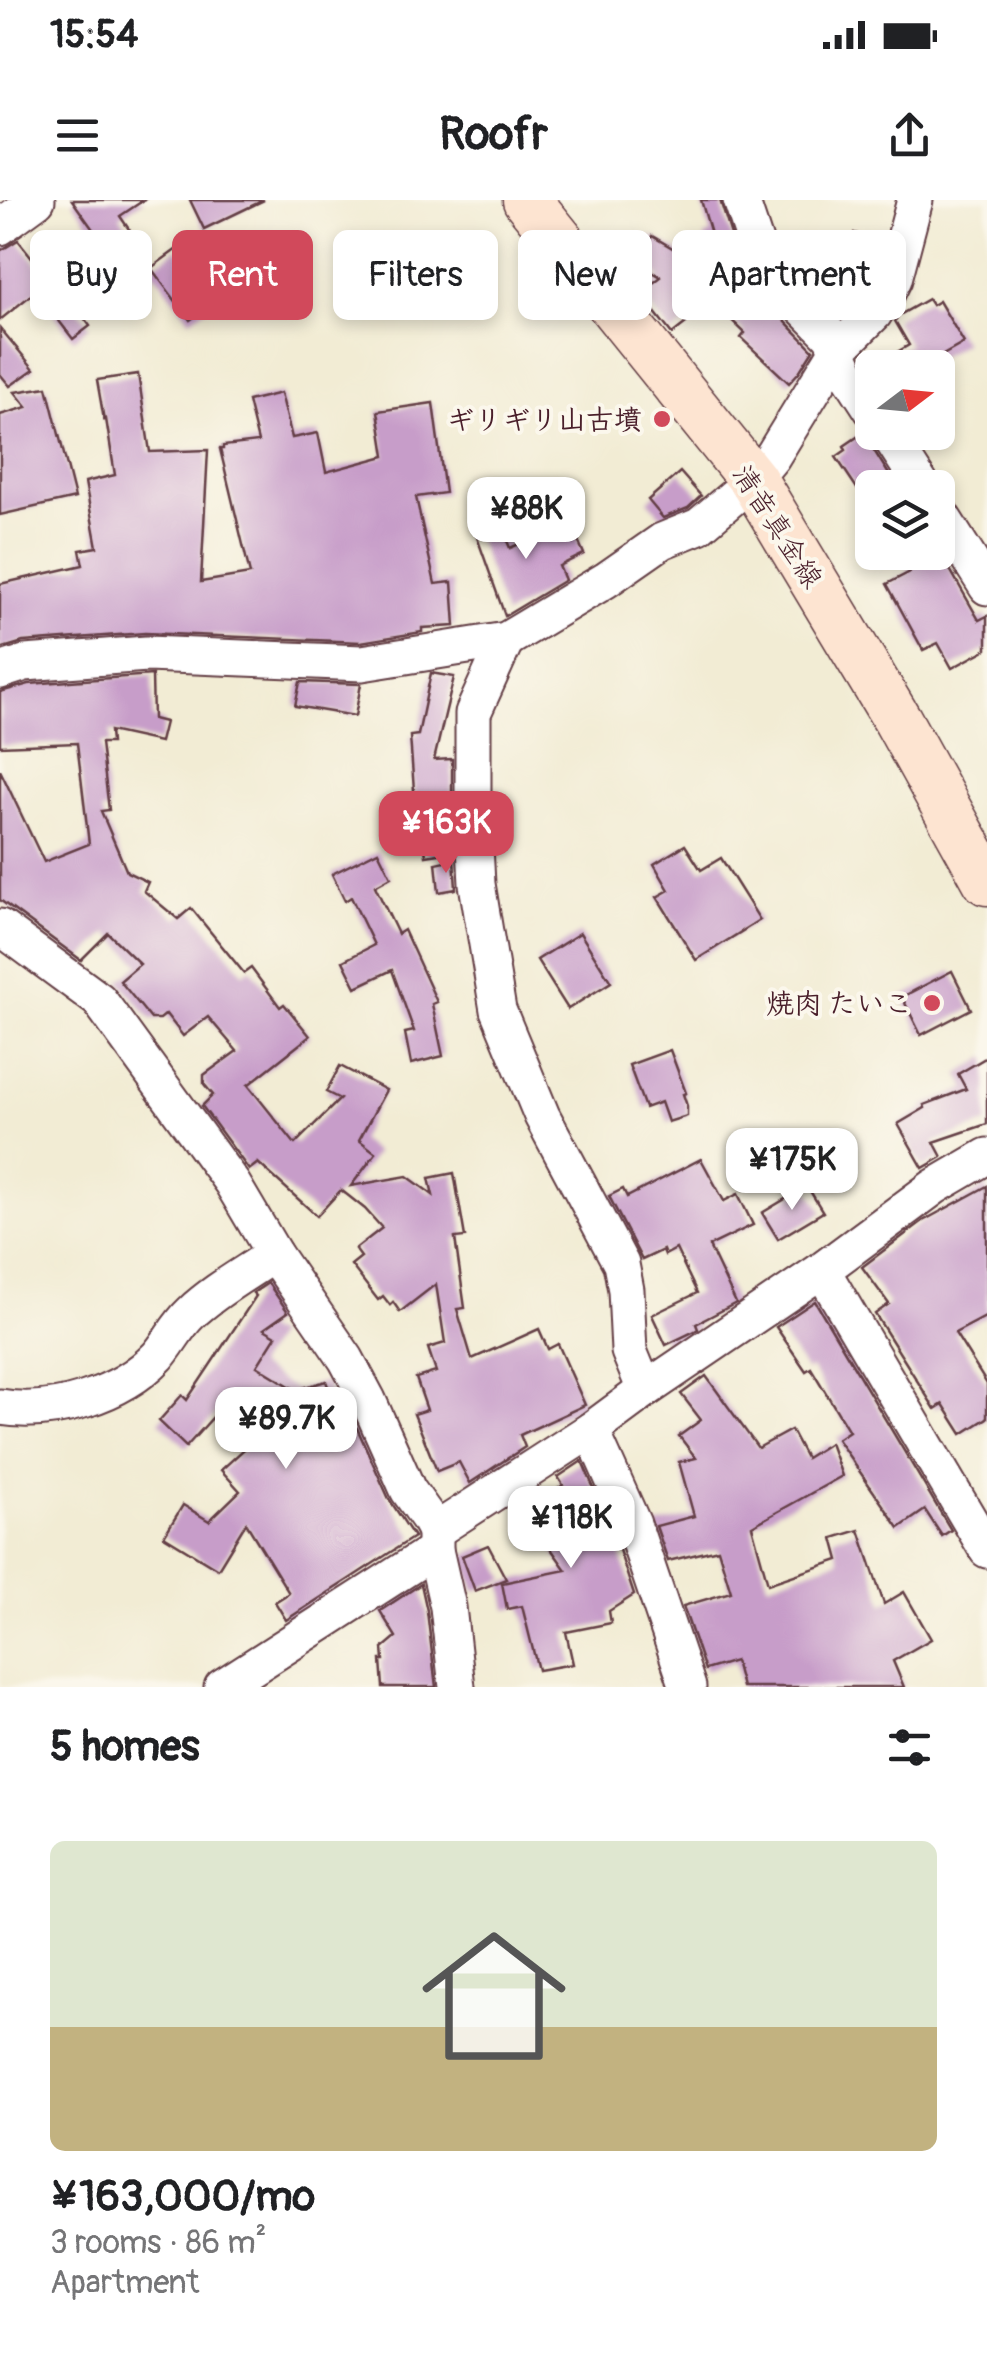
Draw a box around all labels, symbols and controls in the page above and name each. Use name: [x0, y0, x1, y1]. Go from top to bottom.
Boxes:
text: 15:54: [50, 11, 138, 59]
text: Roofr: [439, 107, 548, 163]
icon: menu: [50, 108, 105, 163]
icon: share: [882, 108, 937, 163]
chip: Buy: [30, 230, 152, 320]
chip: Rent: [172, 230, 313, 320]
chip: Filters: [333, 230, 498, 320]
chip: New: [518, 230, 652, 320]
chip: Apartment: [672, 230, 906, 320]
north arrow: [855, 350, 955, 450]
map controls: [855, 350, 955, 570]
place label: ギリギリ山古墳: [446, 403, 642, 438]
marker: ギリギリ山古墳: [651, 408, 673, 430]
street label: 清音真金線: [724, 459, 830, 595]
button: layers: [855, 470, 955, 570]
pin: ¥88K: [467, 477, 585, 562]
text: ¥88K: [489, 489, 563, 529]
pin: ¥163K: [376, 791, 516, 876]
text: ¥163K: [401, 803, 491, 843]
place label: 焼肉 たいこ: [766, 987, 912, 1022]
marker: 焼肉 たいこ: [921, 992, 943, 1014]
pin: ¥175K: [722, 1128, 862, 1213]
text: ¥175K: [748, 1140, 836, 1180]
pin: ¥89.7K: [205, 1387, 367, 1472]
text: ¥89.7K: [237, 1399, 335, 1439]
pin: ¥118K: [501, 1486, 641, 1571]
text: ¥118K: [530, 1498, 612, 1538]
icon: filters: [882, 1720, 937, 1775]
text: 5 homes: [50, 1721, 200, 1773]
icon: home: [404, 1906, 584, 2086]
text: ¥163,000/mo: [50, 2171, 315, 2223]
text: 3 rooms · 86 m²: [50, 2223, 267, 2263]
text: Apartment: [50, 2263, 199, 2303]

